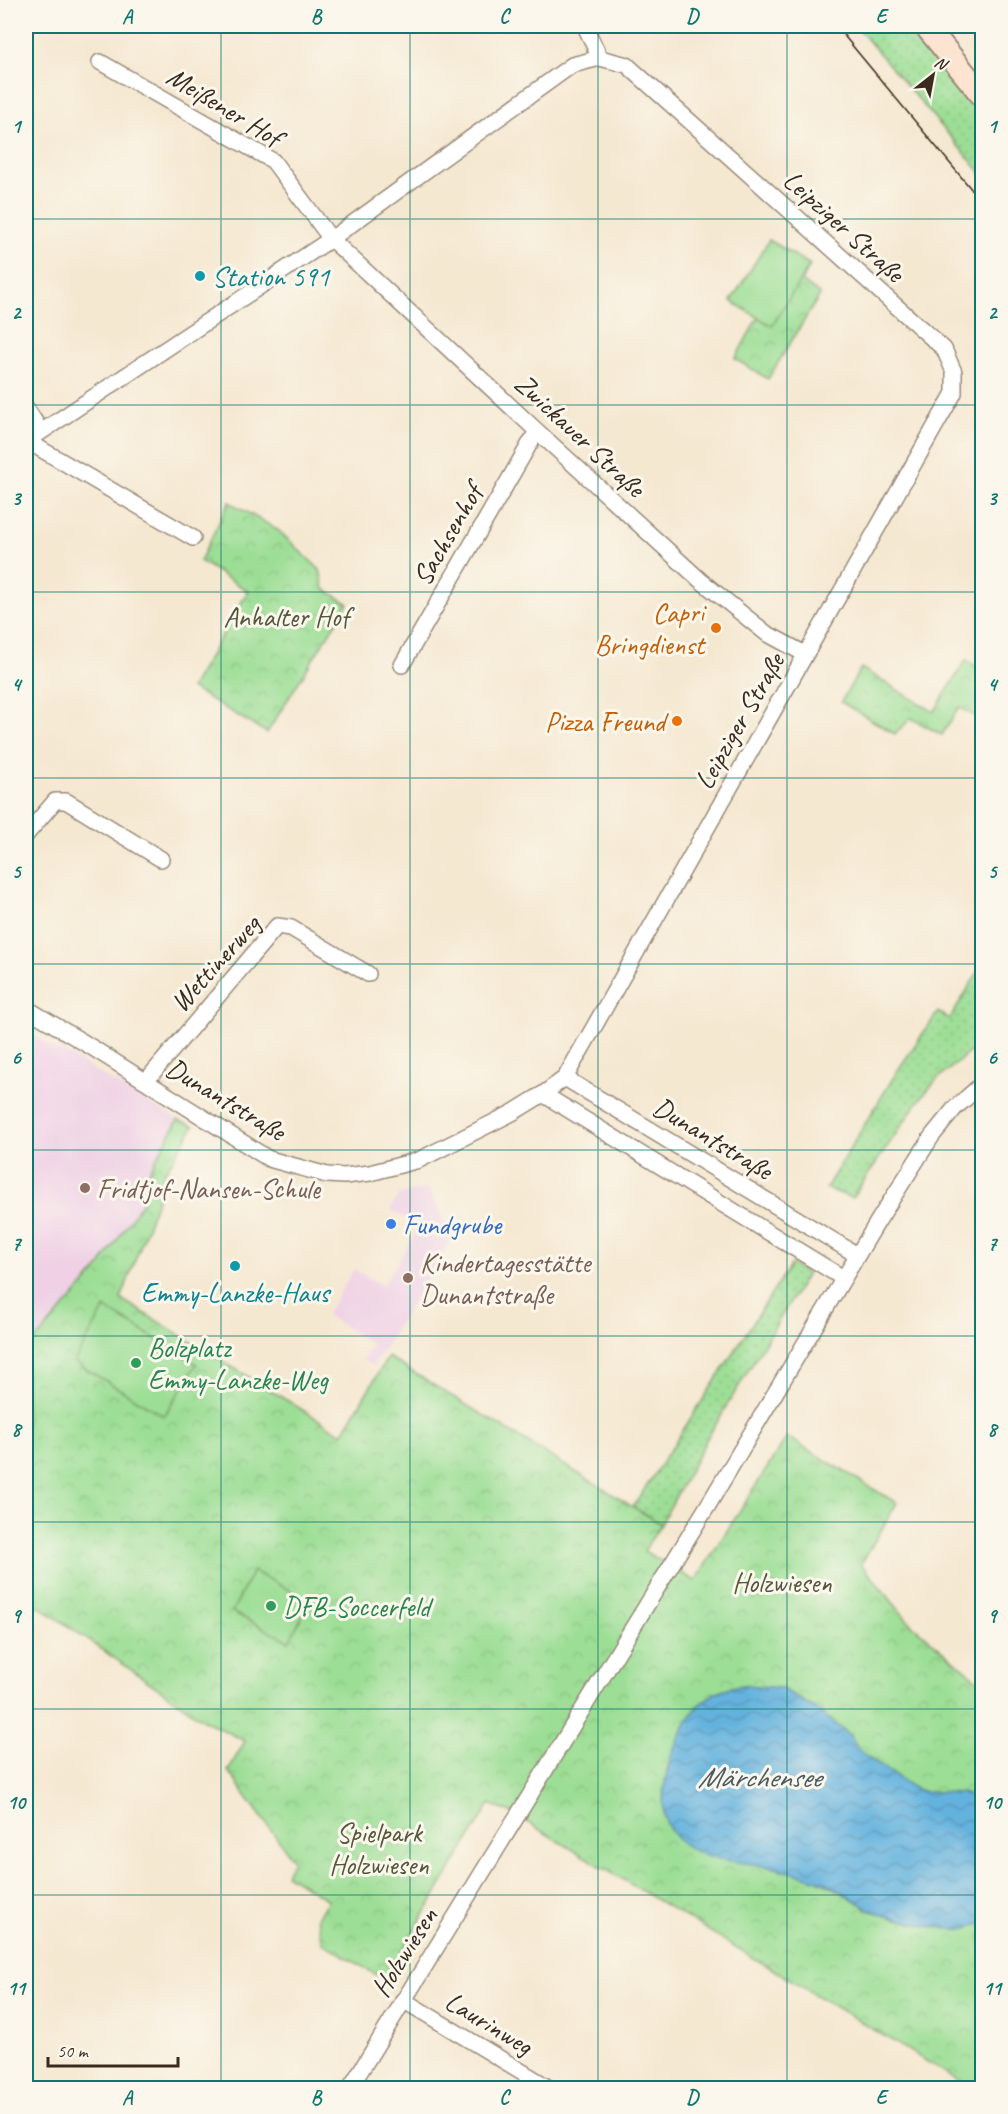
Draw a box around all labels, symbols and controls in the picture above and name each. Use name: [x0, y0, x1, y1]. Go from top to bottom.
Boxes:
text: A: [122, 4, 134, 29]
text: B: [311, 4, 323, 29]
text: C: [499, 4, 511, 29]
text: D: [686, 4, 700, 29]
text: E: [876, 4, 890, 29]
north arrow: [903, 45, 963, 105]
text: N: [931, 52, 952, 76]
street label: Meißener Hof: [161, 58, 293, 157]
text: 1: [12, 114, 23, 139]
text: 1: [988, 114, 999, 139]
street label: Leipziger Straße: [776, 162, 913, 291]
place label: Station 591: [212, 259, 331, 294]
marker: Station 591: [193, 269, 207, 283]
text: 2: [12, 300, 23, 325]
text: 2: [988, 300, 999, 325]
street label: Zwickauer Straße: [508, 366, 654, 506]
street label: Sachsenhof: [404, 473, 493, 591]
text: 3: [12, 486, 23, 511]
text: 3: [988, 486, 999, 511]
place label: Capri Bringdienst: [595, 595, 708, 662]
park label: Anhalter Hof: [223, 599, 355, 634]
marker: Capri Bringdienst: [709, 621, 723, 635]
street label: Leipziger Straße: [686, 645, 793, 795]
text: 4: [12, 672, 24, 697]
text: 4: [988, 672, 1000, 697]
place label: Pizza Freund: [545, 704, 669, 739]
marker: Pizza Freund: [670, 714, 684, 728]
text: 5: [12, 859, 23, 884]
text: 5: [988, 859, 999, 884]
street label: Wettinerweg: [162, 906, 269, 1019]
text: 6: [11, 1045, 22, 1070]
text: 6: [987, 1045, 998, 1070]
street label: Dunantstraße: [160, 1050, 294, 1149]
street label: Dunantstraße: [647, 1089, 781, 1188]
place label: Fridtjof-Nansen-Schule: [97, 1171, 322, 1206]
marker: Fridtjof-Nansen-Schule: [78, 1181, 92, 1195]
place label: Fundgrube: [403, 1207, 503, 1242]
marker: Fundgrube: [384, 1217, 398, 1231]
text: 7: [12, 1231, 23, 1256]
text: 7: [988, 1231, 999, 1256]
place label: Kindertagesstätte Dunantstraße: [420, 1245, 592, 1312]
marker: Emmy-Lanzke-Haus: [228, 1259, 242, 1273]
marker: Kindertagesstätte Dunantstraße: [401, 1271, 415, 1285]
place label: Emmy-Lanzke-Haus: [141, 1275, 332, 1310]
place label: Bolzplatz Emmy-Lanzke-Weg: [148, 1330, 329, 1397]
marker: Bolzplatz Emmy-Lanzke-Weg: [129, 1356, 143, 1370]
text: 8: [12, 1417, 24, 1442]
text: 8: [988, 1417, 1000, 1442]
park label: Holzwiesen: [732, 1565, 832, 1600]
place label: DFB-Soccerfeld: [283, 1589, 434, 1624]
marker: DFB-Soccerfeld: [264, 1599, 278, 1613]
text: 9: [12, 1603, 23, 1628]
text: 9: [988, 1603, 999, 1628]
water label: Märchensee: [698, 1758, 825, 1796]
text: 10: [7, 1790, 27, 1815]
text: 10: [983, 1790, 1003, 1815]
park label: Spielpark Holzwiesen: [329, 1815, 429, 1882]
street label: Holzwiesen: [363, 1900, 445, 2003]
text: 11: [7, 1976, 27, 2001]
text: 11: [983, 1976, 1003, 2001]
street label: Laurinweg: [439, 1983, 540, 2063]
scale bar: [48, 2030, 178, 2068]
text: 50 m: [57, 2040, 90, 2062]
text: A: [122, 2085, 134, 2110]
text: B: [311, 2085, 323, 2110]
text: C: [499, 2085, 511, 2110]
text: D: [686, 2085, 700, 2110]
text: E: [876, 2085, 890, 2110]

